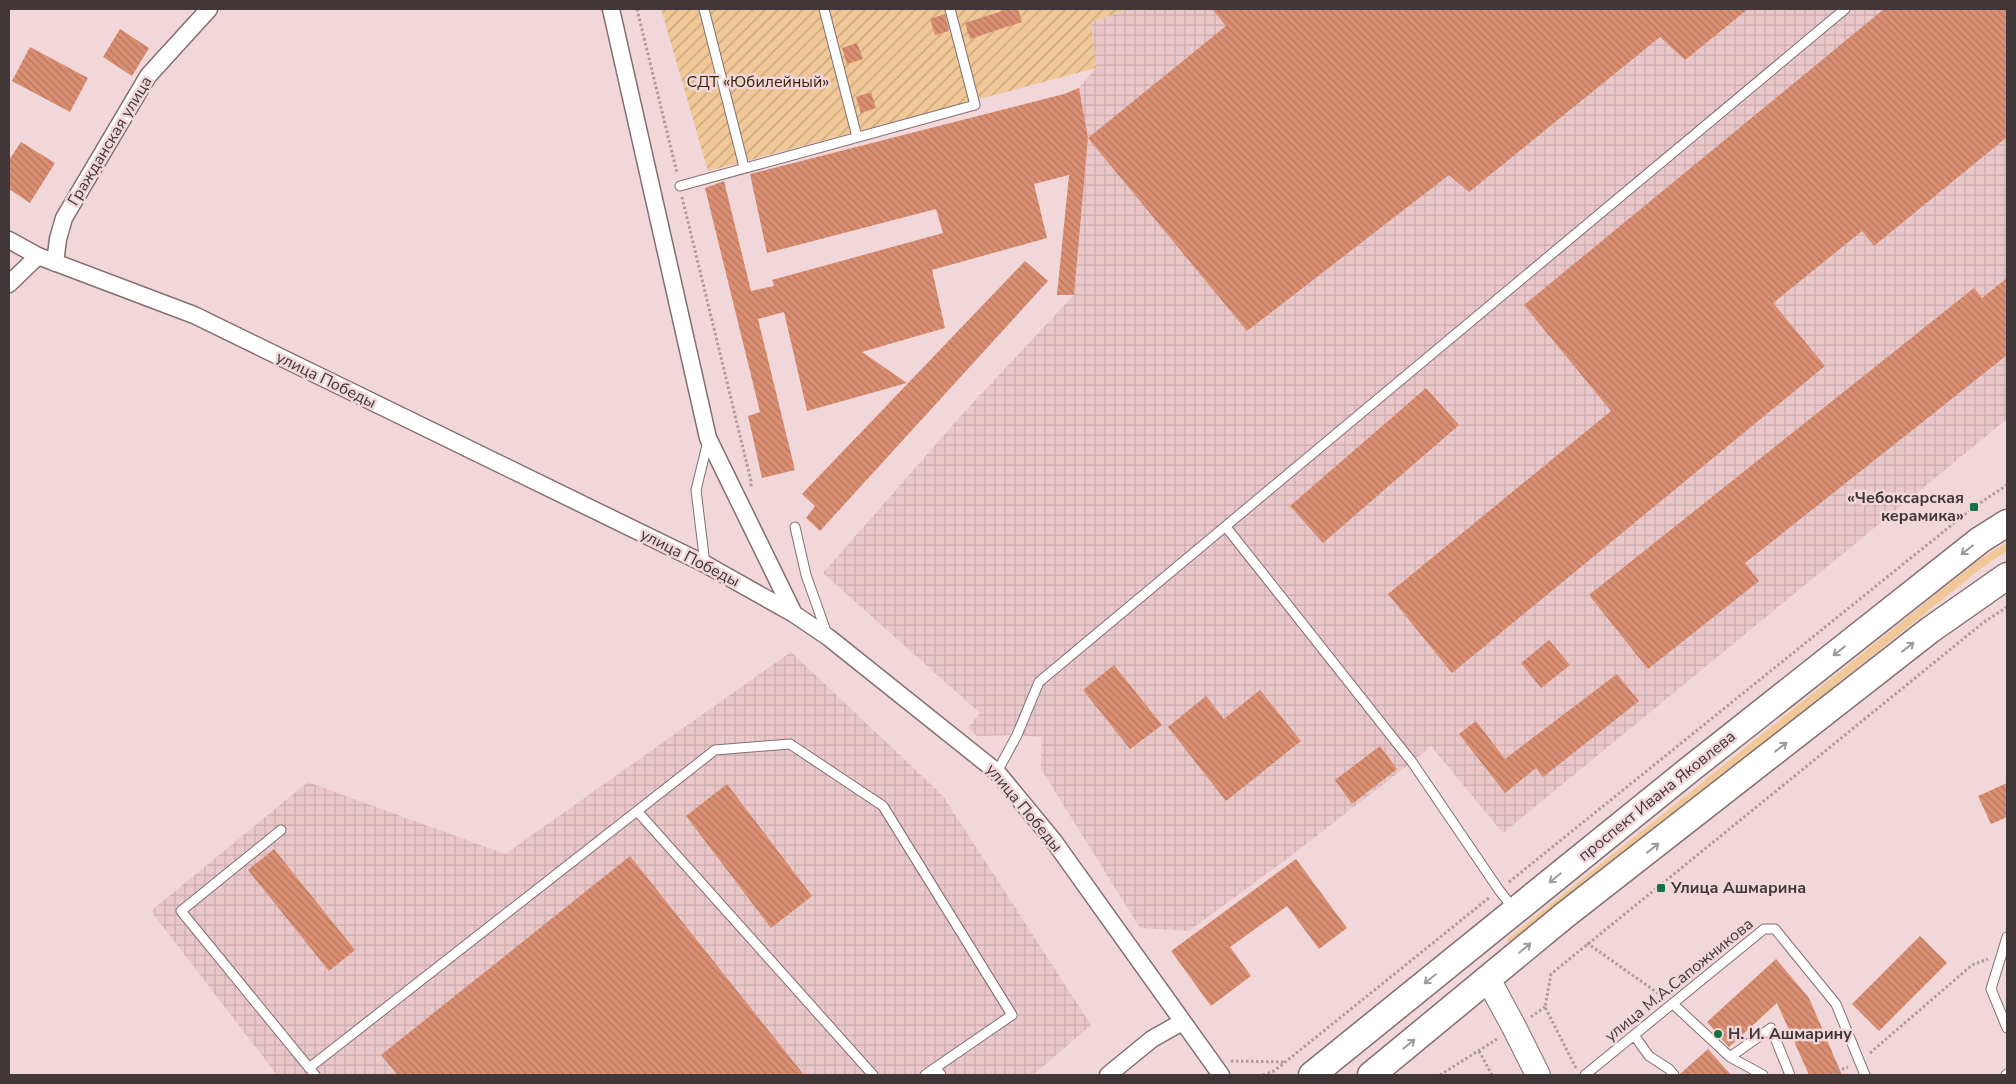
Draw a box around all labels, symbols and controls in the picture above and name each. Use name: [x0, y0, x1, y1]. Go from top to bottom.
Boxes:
park label: СДТ «Юбилейный»: [687, 71, 829, 93]
street label: Гражданская улица: [63, 72, 157, 210]
street label: улица Победы: [272, 346, 380, 414]
place label: «Чебоксарская керамика»: [1847, 487, 1964, 527]
marker: «Чебоксарская керамика»: [1968, 501, 1980, 513]
street label: улица Победы: [637, 524, 743, 592]
one-way arrow: [1960, 545, 1974, 555]
one-way arrow: [1901, 641, 1914, 652]
one-way arrow: [1833, 645, 1846, 656]
street label: проспект Ивана Яковлева: [1574, 726, 1740, 866]
one-way arrow: [1774, 742, 1787, 753]
street label: улица Победы: [981, 759, 1067, 857]
one-way arrow: [1646, 842, 1659, 853]
one-way arrow: [1549, 872, 1562, 883]
place label: Улица Ашмарина: [1670, 877, 1806, 899]
marker: Улица Ашмарина: [1655, 882, 1667, 894]
street label: улица М.А.Сапожникова: [1600, 913, 1758, 1047]
one-way arrow: [1518, 943, 1531, 954]
one-way arrow: [1423, 974, 1436, 985]
place label: Н. И. Ашмарину: [1728, 1023, 1852, 1045]
marker: Н. И. Ашмарину: [1712, 1028, 1724, 1040]
one-way arrow: [1402, 1039, 1415, 1050]

